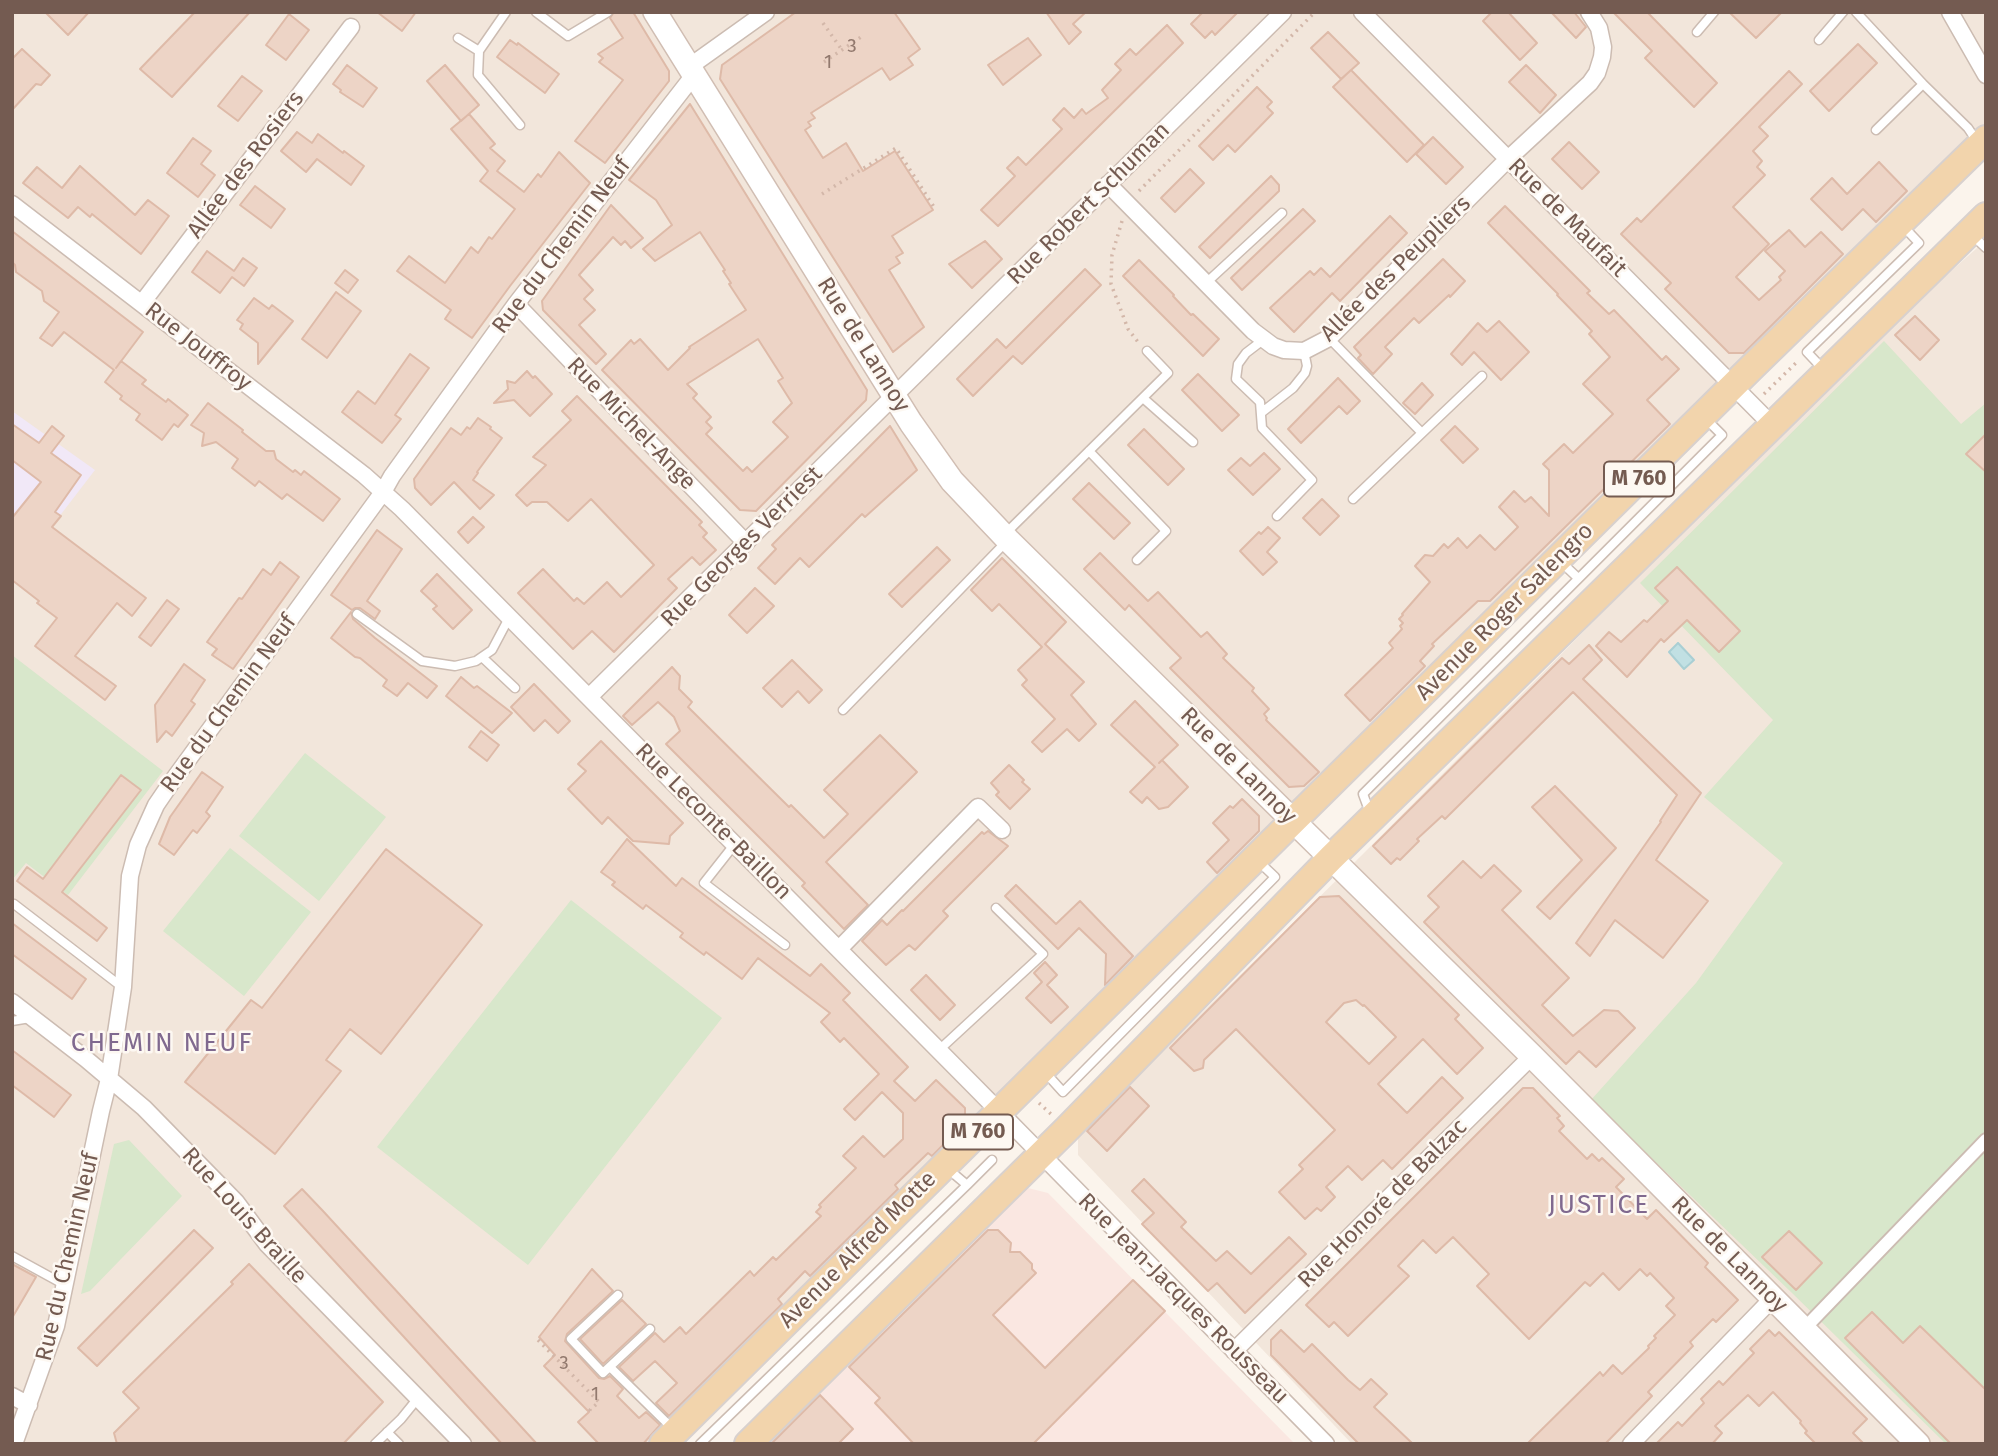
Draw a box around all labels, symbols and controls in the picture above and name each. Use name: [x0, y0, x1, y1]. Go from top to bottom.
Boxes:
house number: 3: [847, 36, 857, 58]
house number: 1: [824, 52, 832, 74]
street label: Allée des Rosiers: [182, 86, 310, 244]
street label: Rue Robert Schuman: [1002, 117, 1176, 291]
street label: Rue du Chemin Neuf: [487, 153, 637, 339]
street label: Rue de Maufait: [1502, 153, 1632, 283]
street label: Allée des Peupliers: [1315, 190, 1477, 348]
street label: Rue de Lannoy: [811, 273, 915, 417]
street label: Rue Jouffroy: [139, 297, 257, 397]
street label: Rue Michel-Ange: [561, 352, 701, 496]
street label: Rue Georges Verriest: [656, 461, 828, 633]
road number: M 760: [1604, 462, 1674, 496]
street label: Avenue Roger Salengro: [1411, 518, 1599, 706]
street label: Rue du Chemin Neuf: [155, 610, 303, 798]
street label: Rue de Lannoy: [1174, 702, 1302, 830]
street label: Rue Leconte-Baillon: [629, 738, 797, 906]
district label: CHEMIN NEUF: [72, 1028, 252, 1060]
road number: M 760: [943, 1114, 1013, 1150]
street label: Rue Honoré de Balzac: [1293, 1114, 1473, 1294]
street label: Rue Louis Braille: [176, 1142, 312, 1290]
street label: Rue du Chemin Neuf: [31, 1150, 105, 1364]
street label: Avenue Alfred Motte: [774, 1166, 942, 1334]
street label: Rue Jean-Jacques Rousseau: [1072, 1188, 1294, 1410]
district label: JUSTICE: [1549, 1190, 1649, 1222]
street label: Rue de Lannoy: [1665, 1191, 1793, 1319]
house number: 3: [559, 1353, 569, 1375]
house number: 1: [591, 1384, 599, 1406]

